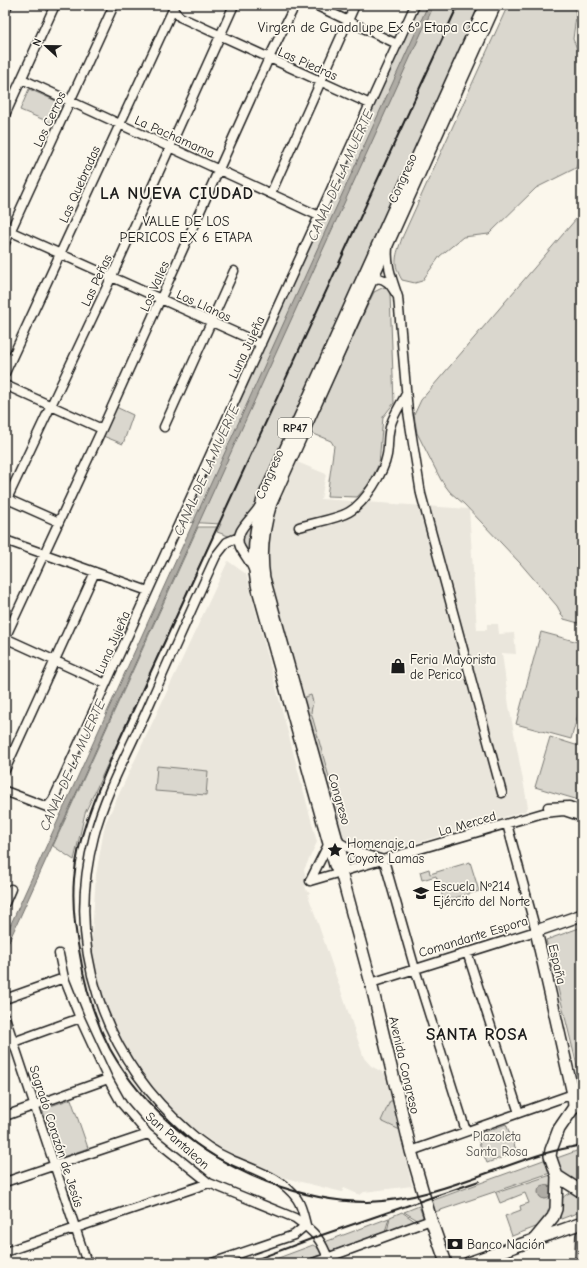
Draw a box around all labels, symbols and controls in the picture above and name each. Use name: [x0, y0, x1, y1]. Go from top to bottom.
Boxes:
district label: Virgen de Guadalupe Ex 6º Etapa CCC: [258, 19, 489, 36]
north arrow: [26, 26, 66, 66]
text: N: [30, 37, 45, 48]
street label: Las Piedras: [276, 44, 340, 83]
street label: Los Cerros: [30, 89, 69, 149]
water label: CANAL DE LA MUERTE: [304, 106, 378, 243]
street label: La Pachamama: [133, 112, 217, 161]
street label: Las Quebradas: [56, 143, 103, 225]
street label: Congreso: [385, 151, 420, 205]
district label: LA NUEVA CIUDAD: [100, 184, 254, 203]
district label: VALLE DE LOS PERICOS EX 6 ETAPA: [120, 213, 252, 246]
street label: Las Peñas: [78, 252, 115, 308]
street label: Los Valles: [137, 259, 172, 314]
street label: Los Llanos: [174, 286, 233, 325]
street label: Luna Jujeña: [225, 314, 267, 381]
water label: CANAL DE LA MUERTE: [170, 401, 244, 538]
road number: RP47: [278, 418, 312, 438]
street label: Congreso: [252, 447, 287, 501]
street label: Luna Jujeña: [92, 608, 133, 676]
place label: Feria Mayorista de Perico: [410, 652, 496, 682]
shop icon: Feria Mayorista de Perico: [389, 657, 407, 675]
water label: CANAL DE LA MUERTE: [36, 696, 110, 833]
street label: Congreso: [325, 772, 354, 827]
street label: La Merced: [437, 808, 498, 839]
place label: Homenaje a Coyote Lamas: [347, 836, 424, 866]
place icon: Homenaje a Coyote Lamas: [326, 841, 344, 859]
place label: Escuela Nº214 Ejército del Norte: [433, 879, 530, 909]
school or university icon: Escuela Nº214 Ejército del Norte: [412, 884, 430, 902]
street label: Comandante Espora: [417, 913, 529, 960]
street label: España: [546, 943, 569, 986]
street label: Avenida Congreso: [386, 1015, 423, 1116]
district label: SANTA ROSA: [426, 1025, 528, 1044]
street label: Sagrado Corazón de Jesús: [26, 1063, 87, 1209]
street label: San Pantaleon: [143, 1109, 213, 1172]
park label: Plazoleta Santa Rosa: [466, 1129, 528, 1159]
bank icon: Banco Nación: [446, 1235, 464, 1253]
place label: Banco Nación: [467, 1237, 545, 1252]

